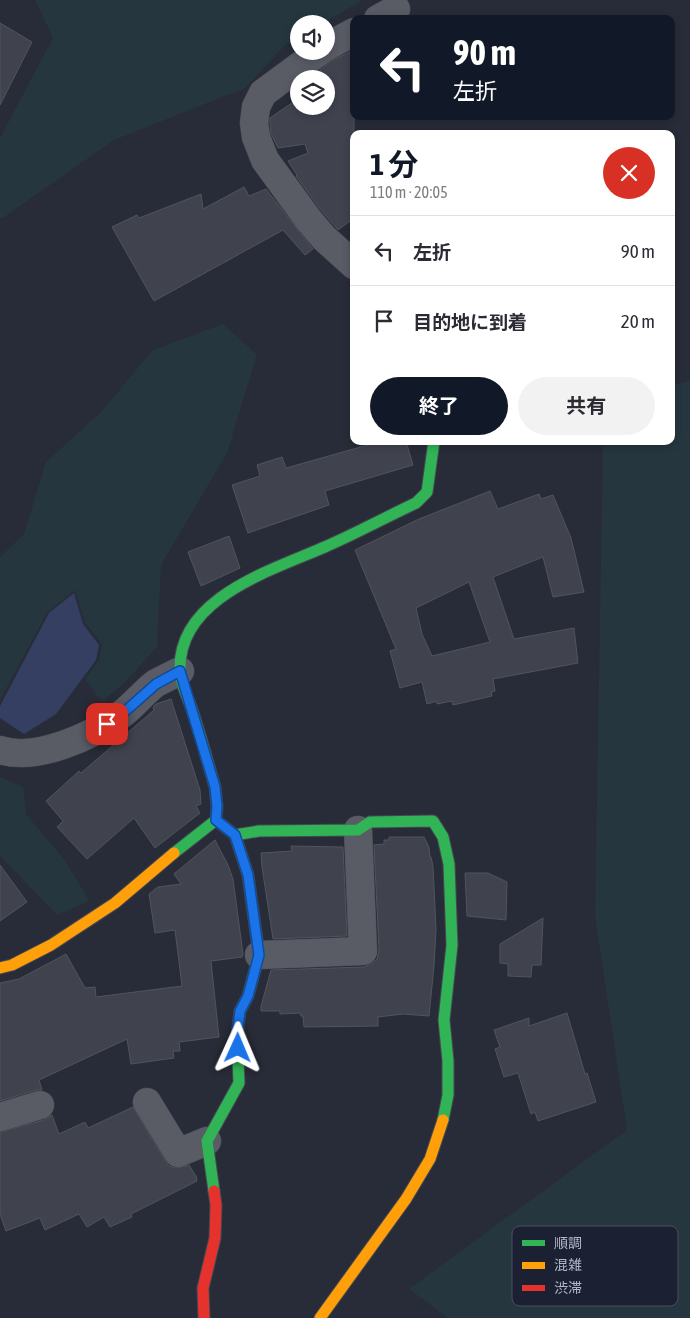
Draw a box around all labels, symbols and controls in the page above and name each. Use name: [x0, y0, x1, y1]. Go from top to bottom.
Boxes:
map controls: [290, 15, 335, 115]
button: sound: [290, 15, 335, 60]
text: 90 m: [453, 32, 516, 72]
icon: left: [370, 35, 435, 100]
button: layers: [290, 70, 335, 115]
text: 左折: [453, 78, 497, 104]
text: 1 分: [370, 147, 418, 181]
button: close: [603, 147, 655, 199]
text: 110 m · 20:05: [370, 183, 448, 201]
icon: left: [370, 237, 398, 265]
text: 90 m: [621, 240, 655, 262]
text: 左折: [413, 241, 451, 263]
icon: arrive: [370, 307, 398, 335]
text: 20 m: [621, 310, 655, 332]
text: 目的地に到着: [413, 311, 527, 333]
button: 終了: [370, 377, 508, 435]
button: 共有: [518, 377, 655, 435]
pin: [86, 703, 128, 745]
icon: arrive: [93, 710, 121, 738]
position arrow: [211, 1021, 263, 1073]
legend: [512, 1226, 678, 1306]
text: 順調: [554, 1235, 582, 1251]
text: 混雑: [554, 1257, 582, 1273]
text: 渋滞: [554, 1280, 582, 1296]

